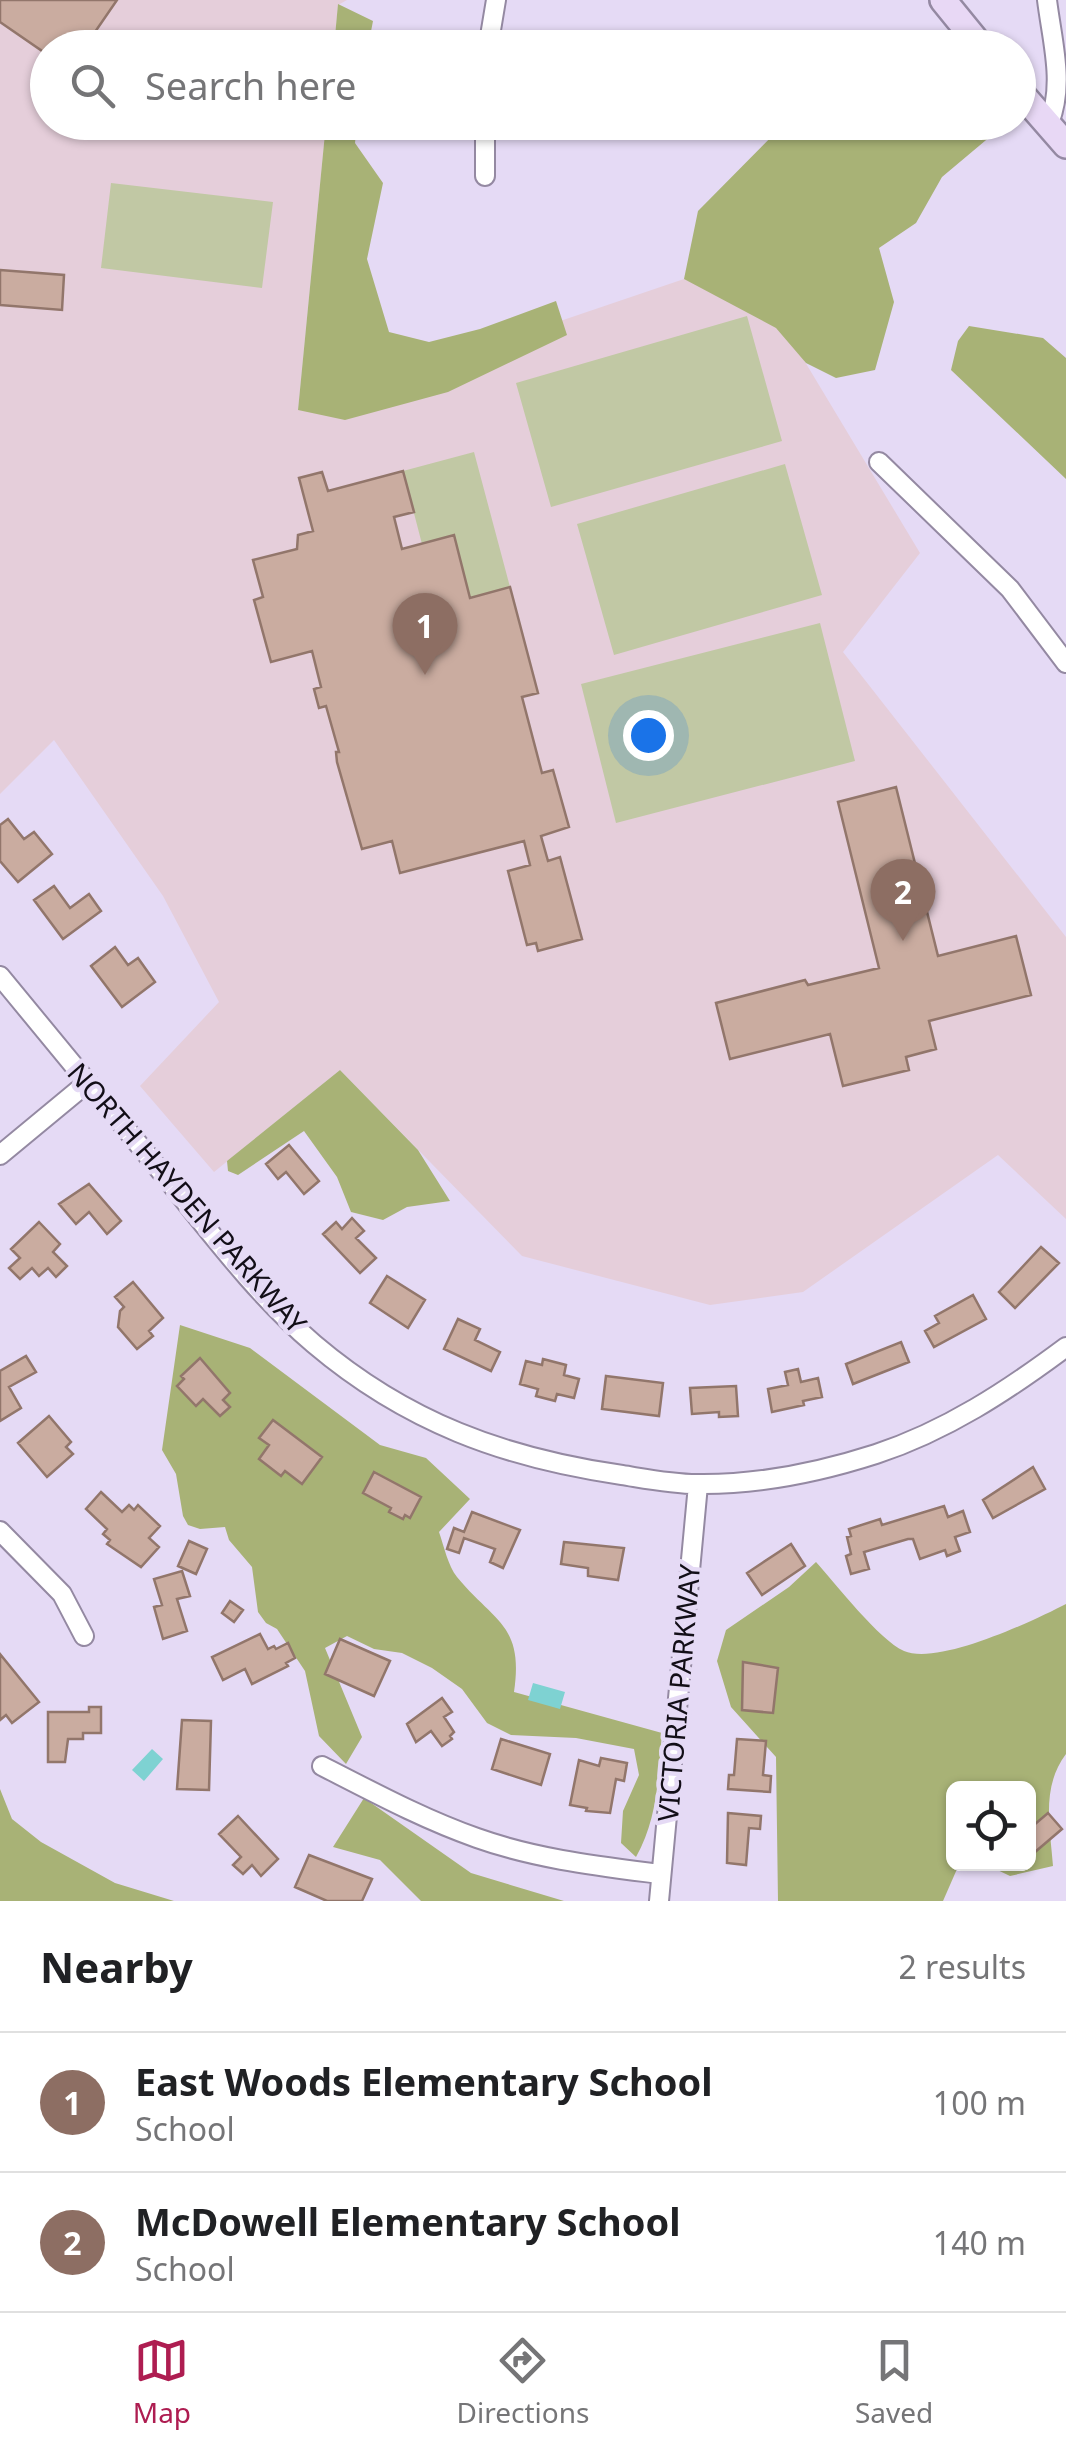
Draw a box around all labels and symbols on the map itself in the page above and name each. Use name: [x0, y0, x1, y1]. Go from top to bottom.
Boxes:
pin: 1: [392, 592, 458, 675]
your location: [623, 710, 674, 761]
pin: 2: [870, 858, 936, 941]
street label: NORTH HAYDEN PARKWAY: [60, 1054, 316, 1341]
street label: VICTORIA PARKWAY: [648, 1563, 708, 1823]

